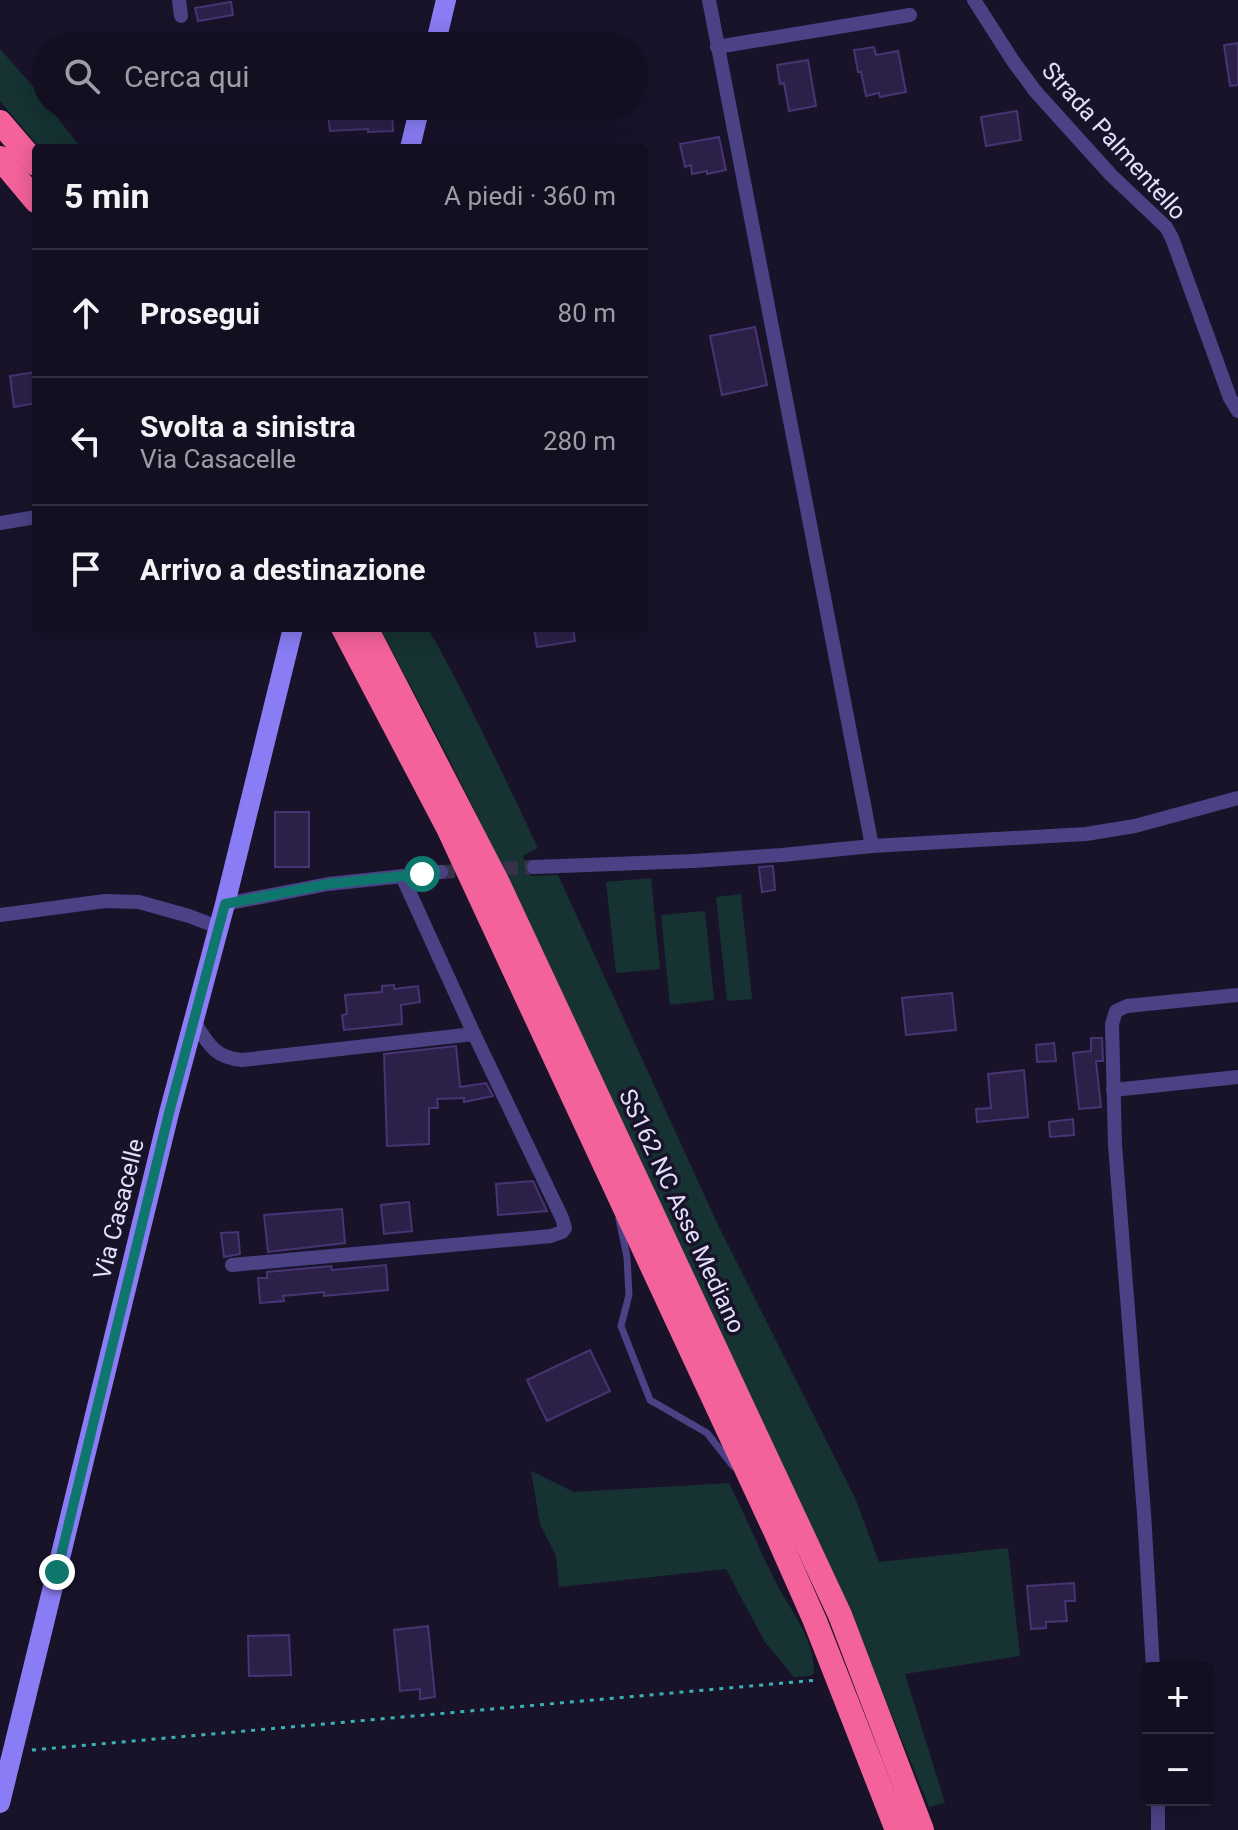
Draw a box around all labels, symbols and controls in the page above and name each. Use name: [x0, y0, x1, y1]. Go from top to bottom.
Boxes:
search box: [32, 32, 648, 120]
icon: search: [60, 54, 104, 98]
street label: Strada Palmentello: [1036, 56, 1192, 226]
text: Cerca qui: [124, 59, 250, 94]
text: 5 min: [64, 176, 149, 216]
text: A piedi · 360 m: [444, 181, 616, 211]
icon: ahead: [64, 291, 108, 335]
text: Prosegui: [140, 296, 260, 331]
text: 80 m: [558, 298, 616, 328]
text: Svolta a sinistra: [140, 409, 356, 444]
icon: left: [64, 419, 108, 463]
text: 280 m: [543, 426, 616, 456]
text: Via Casacelle: [140, 444, 296, 474]
icon: arrive: [64, 547, 108, 591]
text: Arrivo a destinazione: [140, 552, 426, 587]
route start: [404, 856, 440, 892]
street label: SS162 NC Asse Mediano: [613, 1085, 751, 1337]
street label: Via Casacelle: [88, 1136, 150, 1282]
route end: [39, 1554, 75, 1590]
map controls: [1142, 1662, 1214, 1806]
button: +: [1142, 1662, 1214, 1734]
button: −: [1142, 1734, 1214, 1806]

